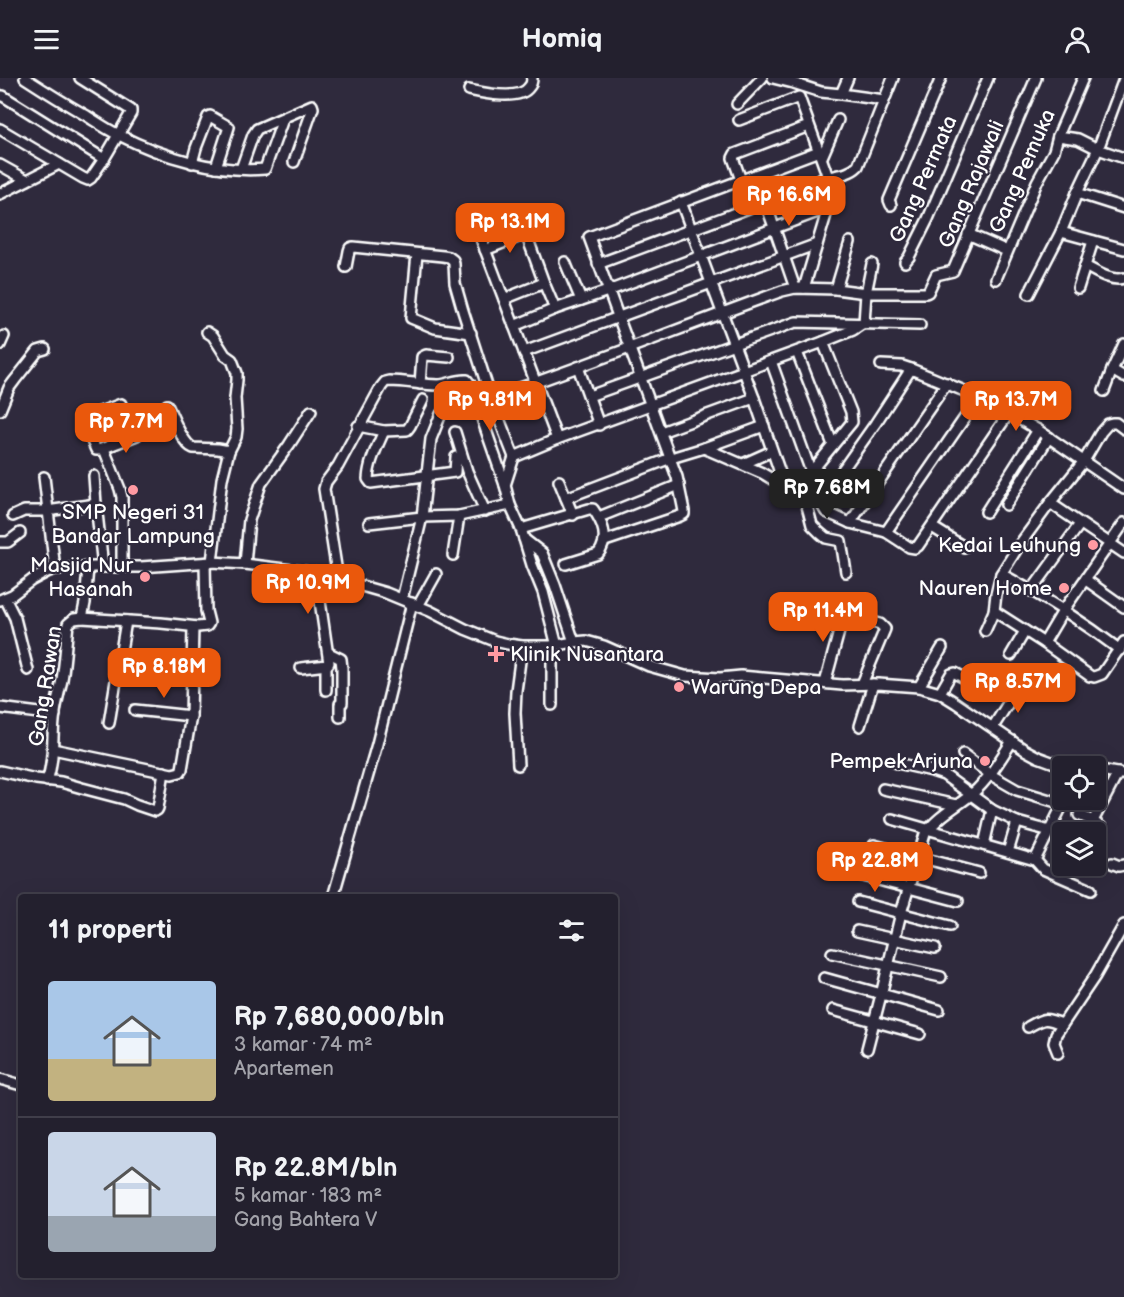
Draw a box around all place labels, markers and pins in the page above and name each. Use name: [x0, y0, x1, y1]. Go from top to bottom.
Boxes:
pin: Rp 16.6M: [727, 176, 851, 227]
pin: Rp 13.1M: [448, 203, 572, 254]
pin: Rp 9.81M: [428, 381, 552, 432]
pin: Rp 13.7M: [954, 381, 1078, 432]
pin: Rp 7.7M: [71, 403, 181, 454]
pin: Rp 7.68M: [765, 469, 889, 520]
marker: SMP Negeri 31 Bandar Lampung: [126, 483, 140, 497]
place label: SMP Negeri 31 Bandar Lampung: [51, 500, 215, 549]
place label: Kedai Leuhung: [938, 533, 1081, 558]
marker: Kedai Leuhung: [1086, 538, 1100, 552]
place label: Masjid Nur Hasanah: [30, 553, 133, 602]
pin: Rp 10.9M: [246, 564, 370, 615]
marker: Masjid Nur Hasanah: [138, 570, 152, 584]
place label: Nauren Home: [918, 576, 1052, 601]
marker: Nauren Home: [1057, 581, 1071, 595]
pin: Rp 11.4M: [761, 592, 885, 643]
place label: Klinik Nusantara: [510, 642, 664, 667]
marker: Klinik Nusantara: [487, 645, 505, 663]
pin: Rp 8.18M: [102, 648, 226, 699]
pin: Rp 8.57M: [956, 663, 1080, 714]
place label: Warung Depa: [691, 675, 821, 700]
marker: Warung Depa: [672, 680, 686, 694]
place label: Pempek Arjuna: [829, 749, 973, 774]
marker: Pempek Arjuna: [978, 754, 992, 768]
pin: Rp 22.8M: [813, 842, 937, 893]

